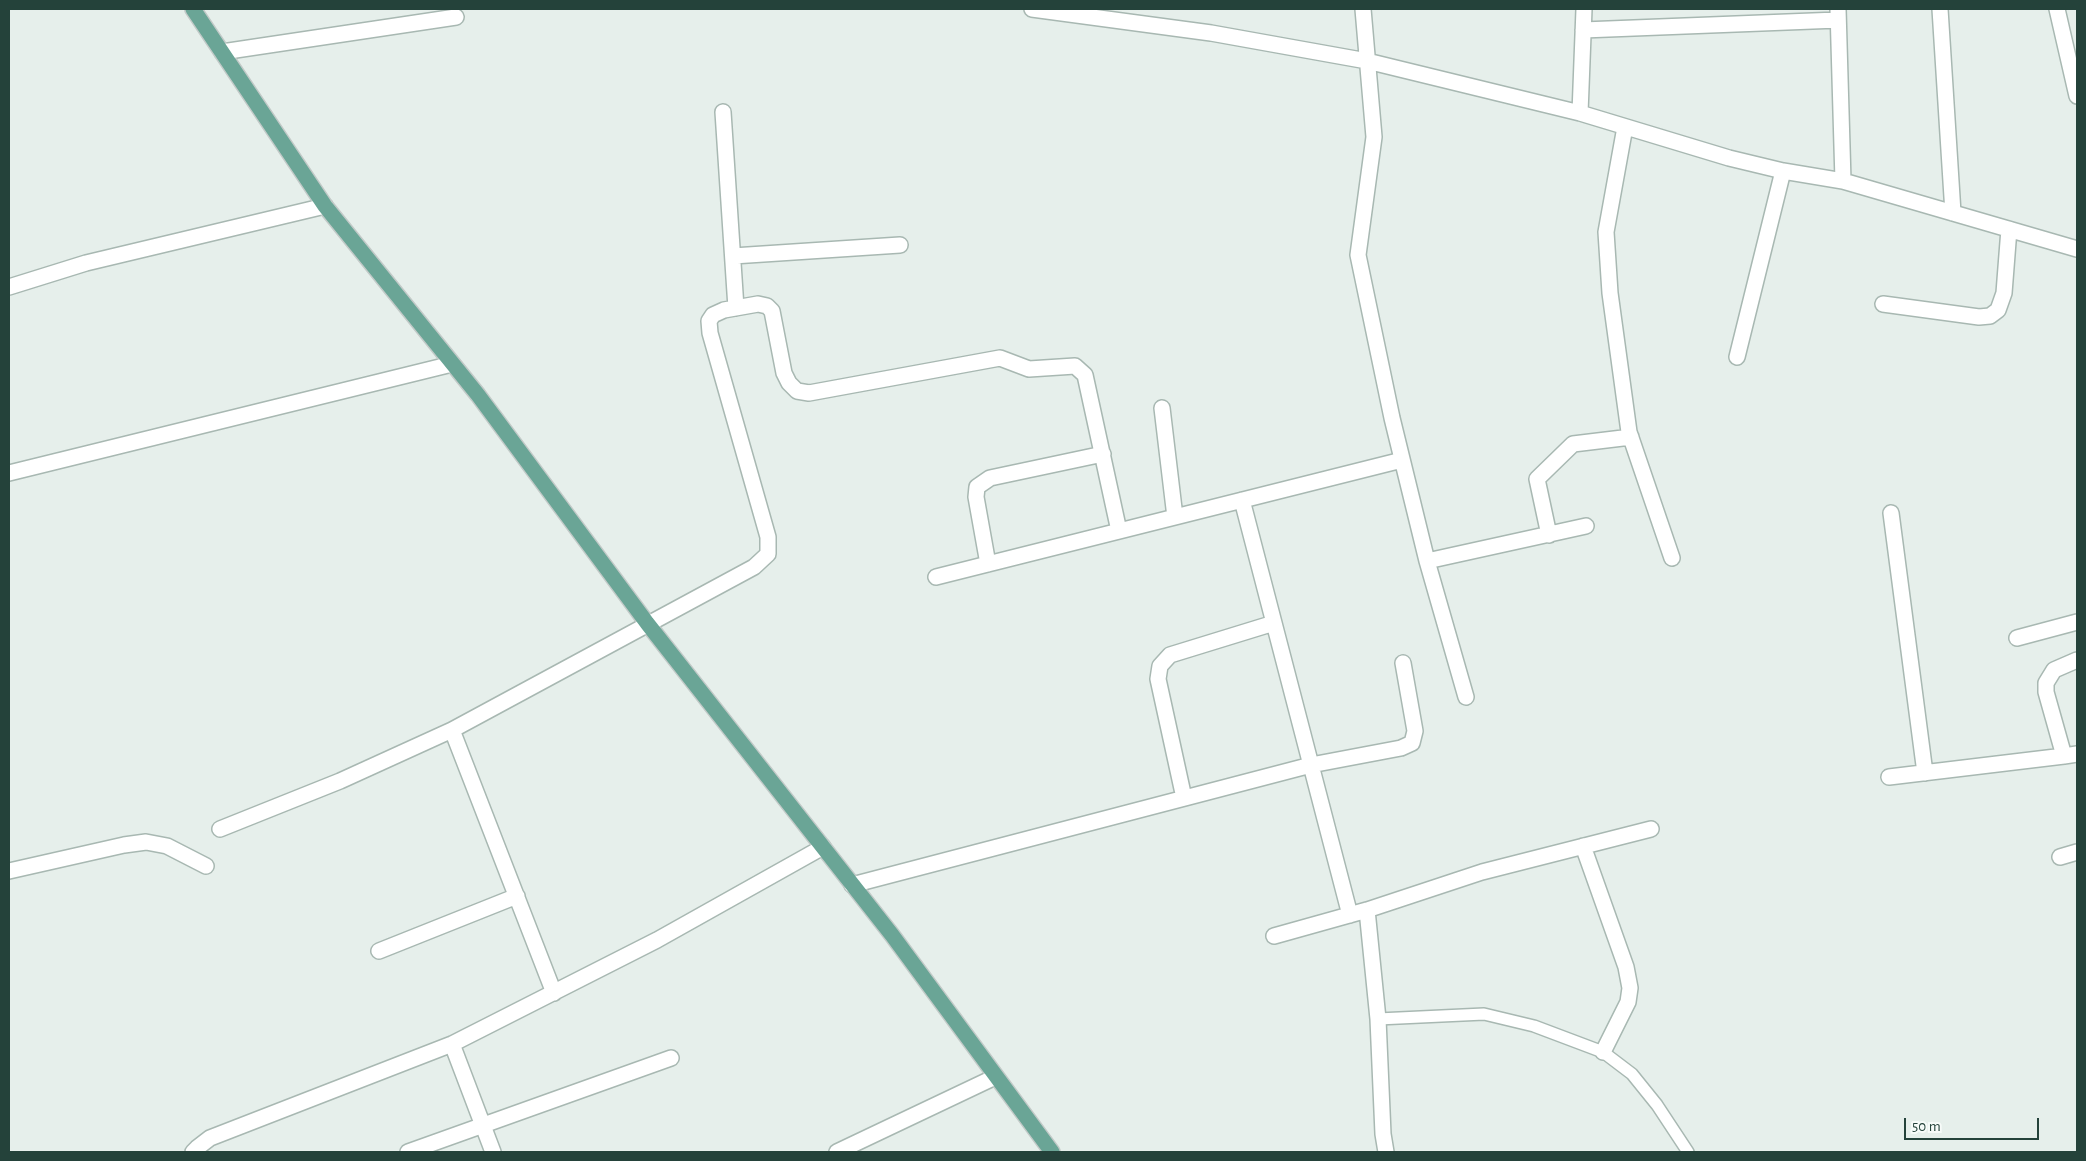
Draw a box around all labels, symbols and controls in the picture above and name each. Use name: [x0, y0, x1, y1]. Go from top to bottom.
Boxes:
scale bar: [1906, 1108, 2041, 1140]
text: 50 m: [1912, 1119, 1941, 1134]

